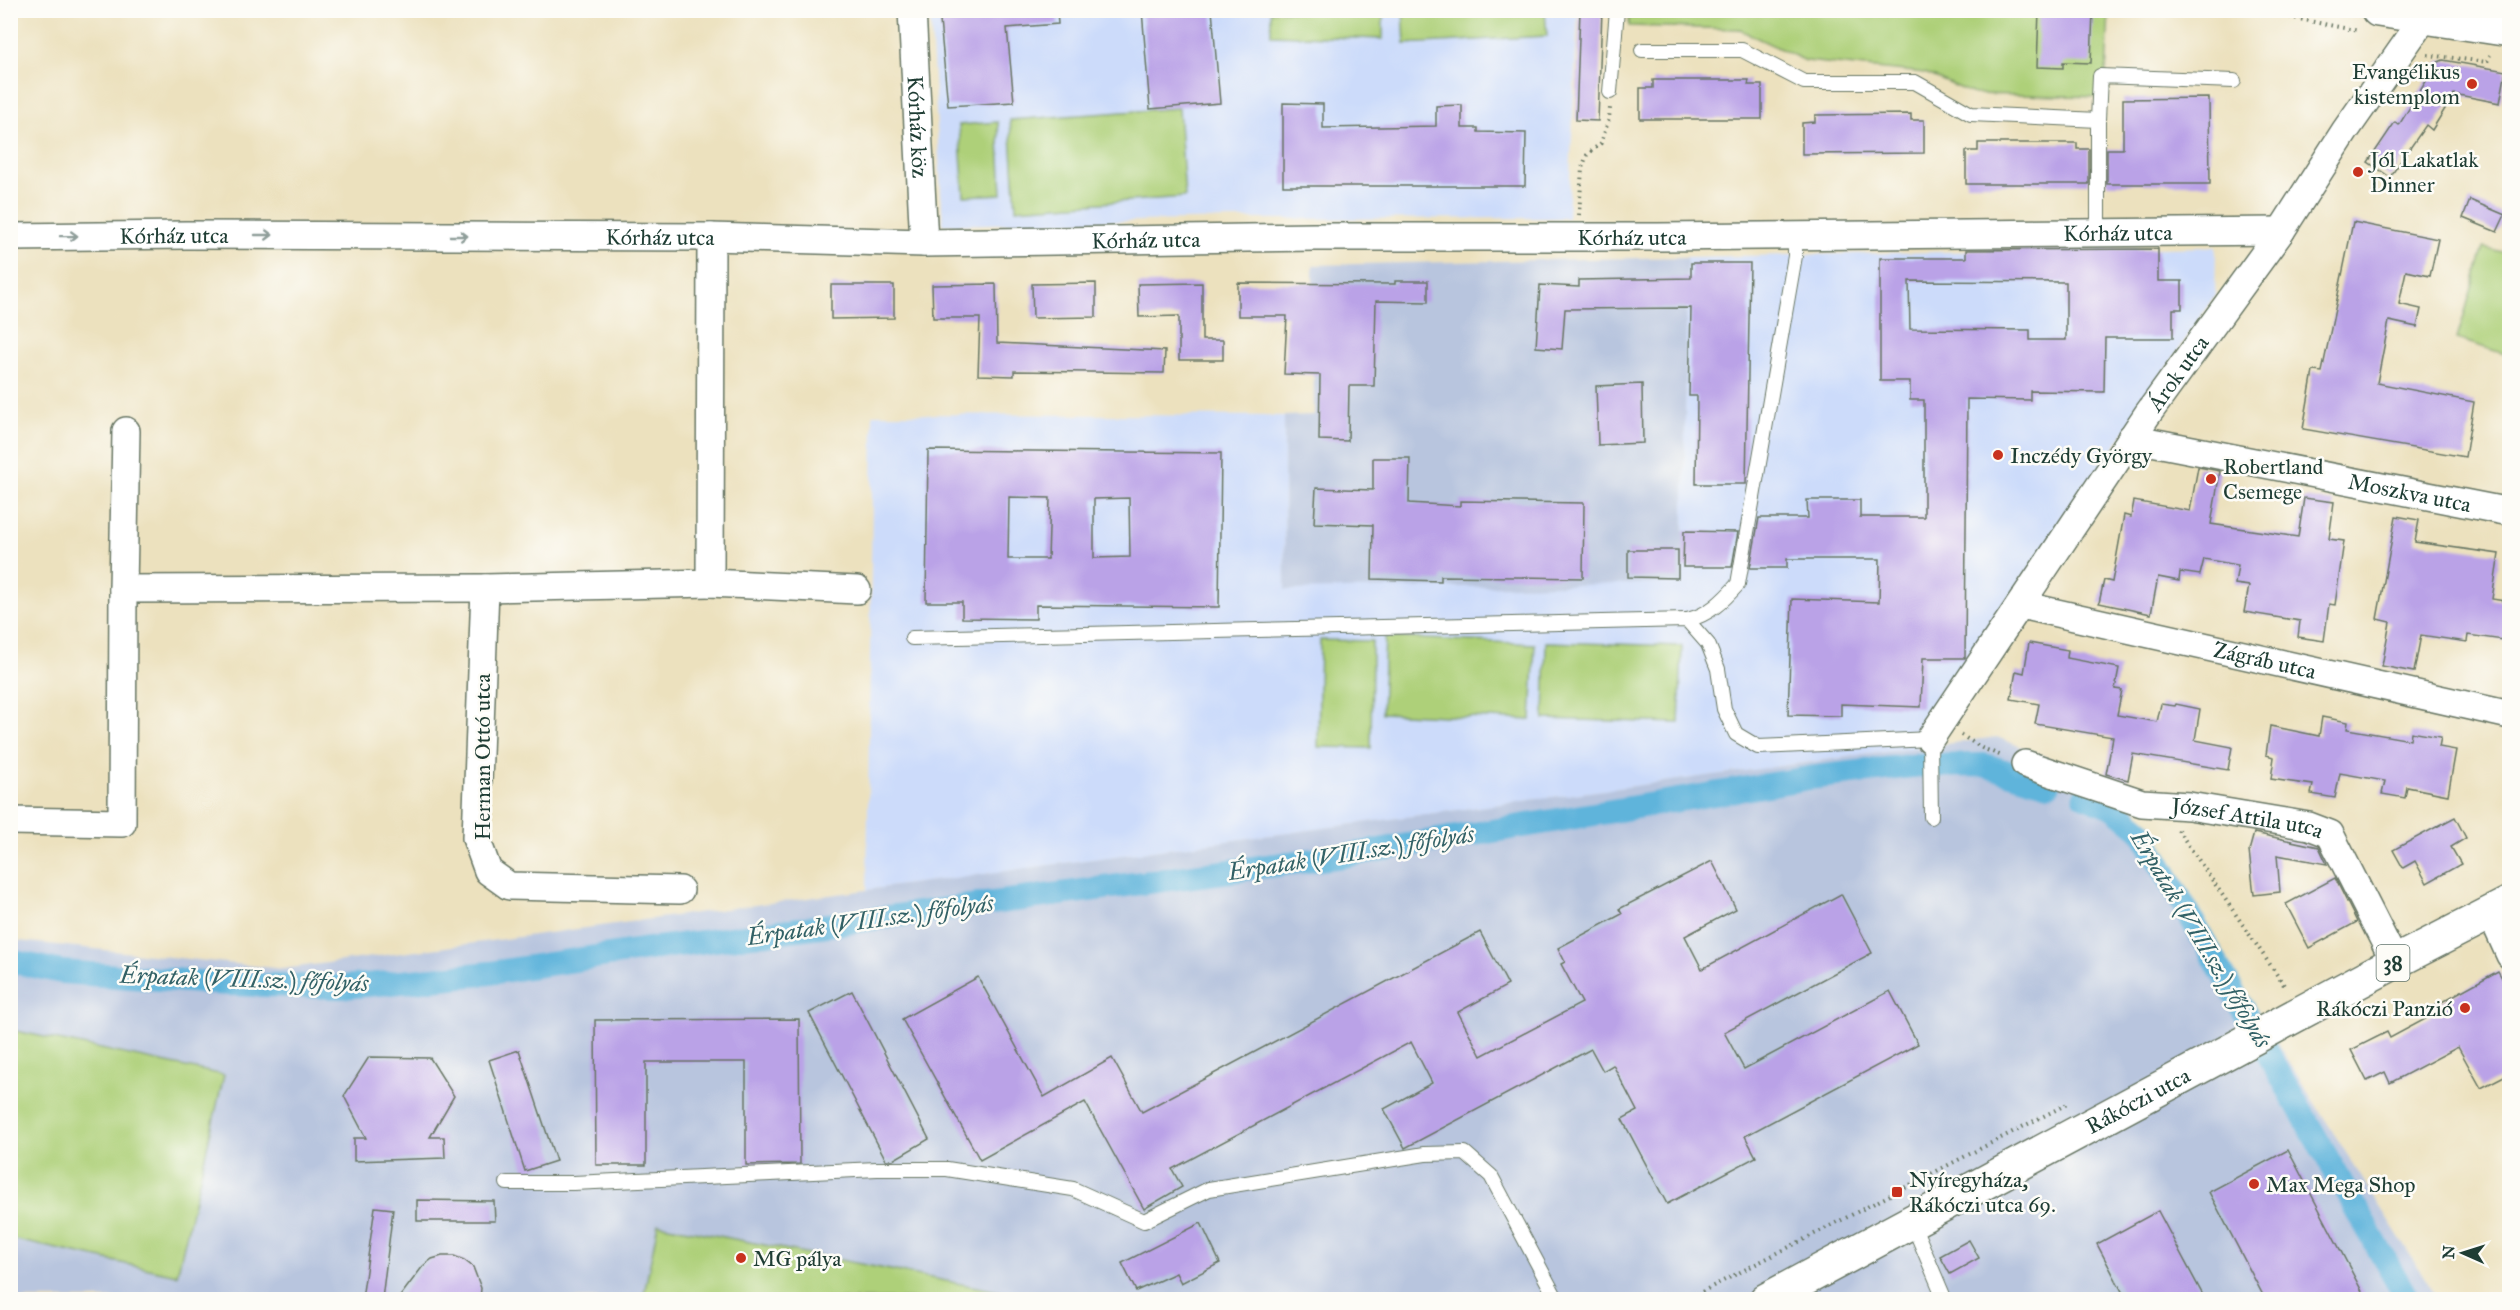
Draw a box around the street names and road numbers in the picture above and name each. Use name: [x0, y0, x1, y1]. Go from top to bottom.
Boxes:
street label: Kórház köz: [901, 75, 934, 179]
street label: Kórház utca: [2063, 219, 2173, 247]
street label: Kórház utca: [119, 222, 229, 250]
street label: Kórház utca: [605, 224, 715, 251]
street label: Kórház utca: [1577, 224, 1687, 251]
street label: Kórház utca: [1091, 226, 1201, 254]
street label: Árok utca: [2141, 329, 2215, 417]
street label: Moszkva utca: [2346, 468, 2474, 518]
street label: Zágráb utca: [2211, 636, 2319, 685]
street label: Herman Ottó utca: [469, 673, 496, 841]
street label: József Attila utca: [2169, 792, 2328, 845]
road number: 38: [2376, 945, 2410, 981]
street label: Rákóczi utca: [2081, 1061, 2195, 1140]

